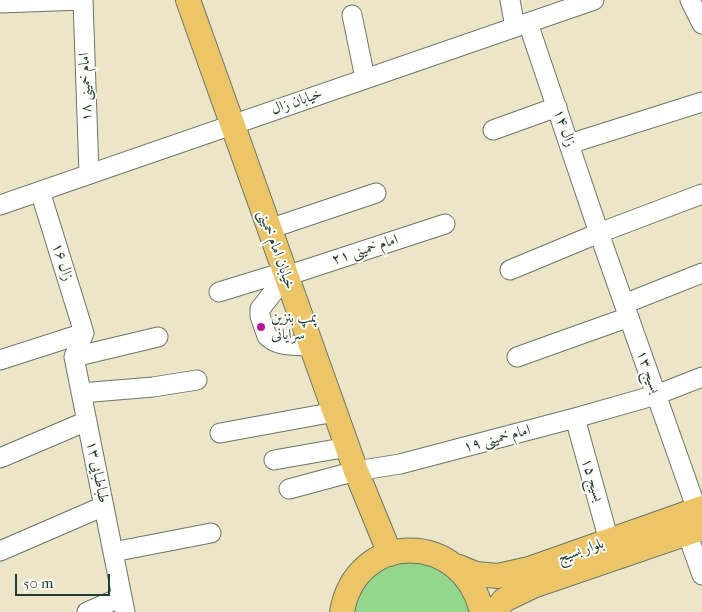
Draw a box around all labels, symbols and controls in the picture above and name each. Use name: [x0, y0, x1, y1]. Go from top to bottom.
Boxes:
street label: امام خمینی ۱۸: [76, 52, 96, 122]
street label: خیابان زال: [269, 85, 325, 119]
street label: زال ۱۴: [549, 107, 579, 149]
street label: خیابان امام خمینی: [253, 208, 299, 292]
street label: امام خمینی ۲۱: [329, 231, 401, 269]
street label: زال ۱۶: [48, 241, 76, 283]
place label: پمپ بنزین سرایانی: [271, 309, 317, 344]
marker: پمپ بنزین سرایانی: [255, 321, 267, 333]
street label: بسیج ۱۳: [632, 348, 664, 396]
street label: امام خمینی ۱۹: [461, 421, 533, 457]
street label: طباطبایی ۱۳: [82, 439, 112, 505]
street label: بسیج ۱۵: [577, 456, 607, 504]
street label: بلوار بسیج: [555, 535, 607, 567]
scale bar: [18, 564, 112, 596]
text: 50 m: [23, 574, 53, 592]

